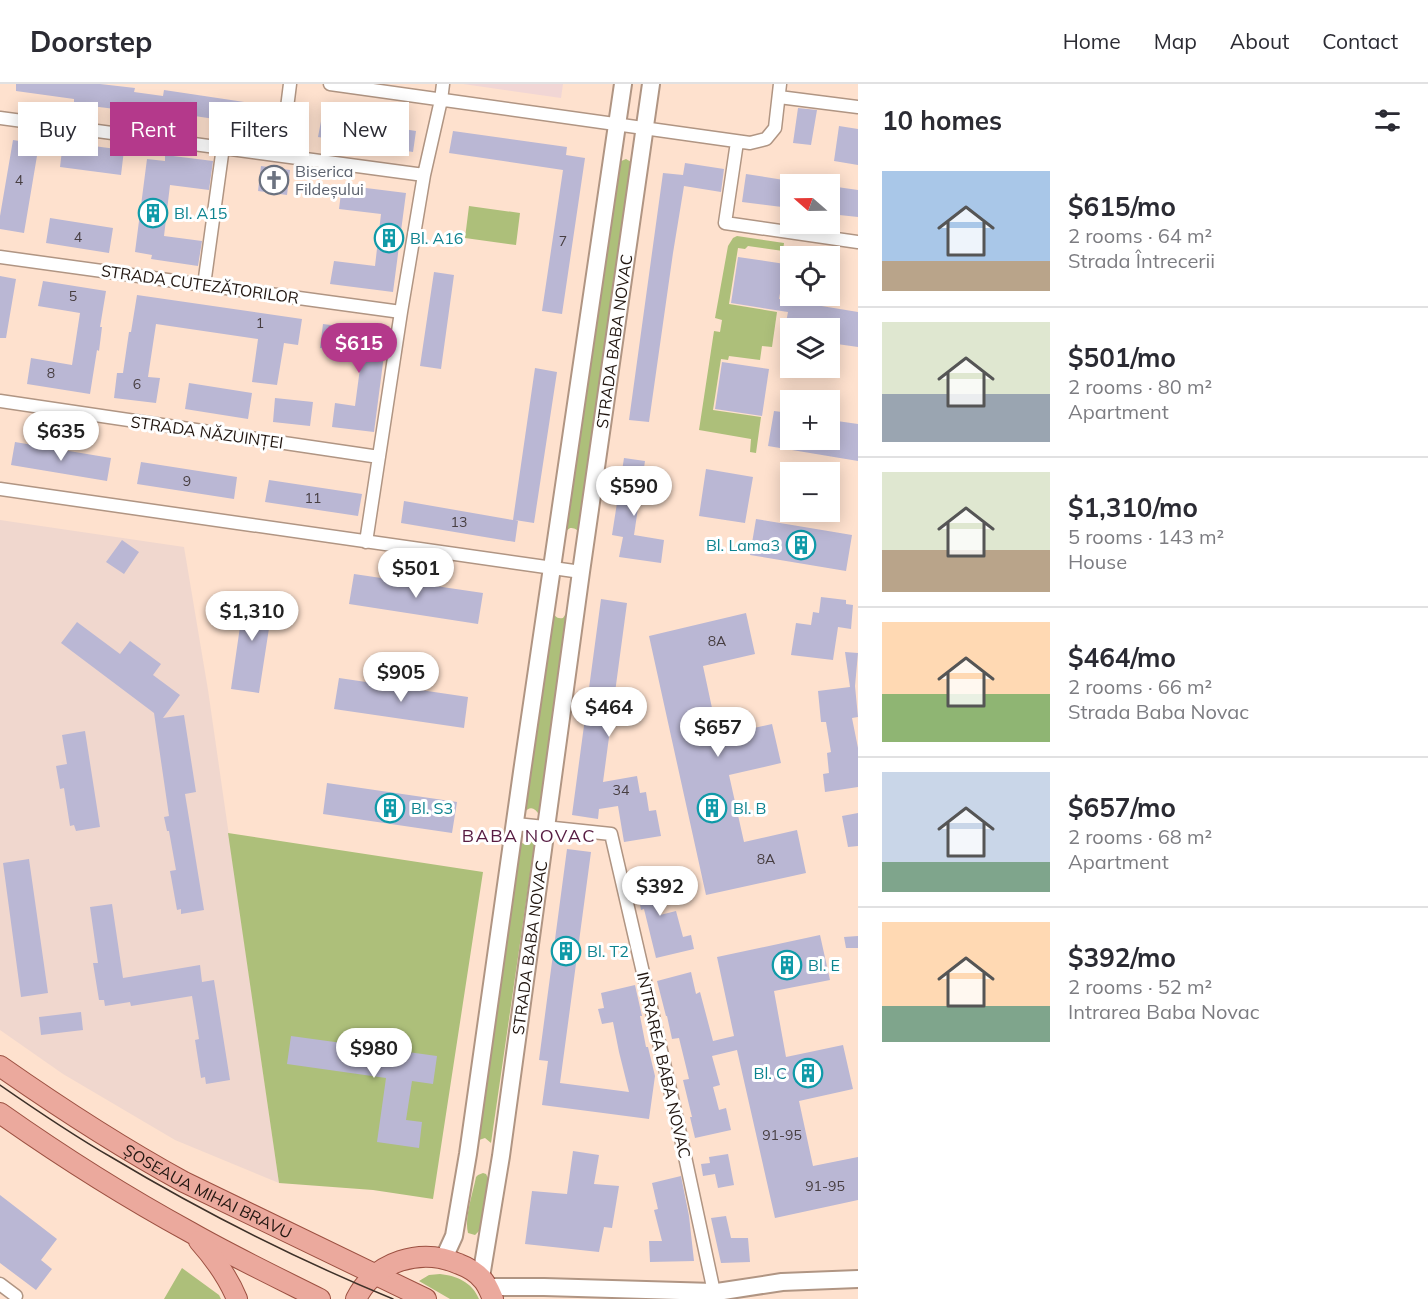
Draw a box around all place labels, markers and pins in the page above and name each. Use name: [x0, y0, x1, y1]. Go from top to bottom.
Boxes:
place label: Biserica Fildeșului: [295, 161, 364, 199]
church icon: Biserica Fildeșului: [258, 164, 290, 196]
building icon: Bl. A15: [137, 197, 169, 229]
place label: Bl. A15: [174, 203, 227, 223]
building icon: Bl. A16: [373, 222, 405, 254]
place label: Bl. A16: [410, 228, 463, 248]
pin: $615: [323, 323, 395, 374]
pin: $635: [25, 411, 97, 462]
pin: $590: [598, 466, 670, 517]
building icon: Bl. Lama3: [785, 529, 817, 561]
place label: Bl. Lama3: [706, 535, 780, 555]
pin: $501: [380, 548, 452, 599]
pin: $1,310: [203, 591, 301, 642]
pin: $905: [365, 652, 437, 703]
pin: $464: [573, 687, 645, 738]
pin: $657: [682, 707, 754, 758]
building icon: Bl. S3: [374, 792, 406, 824]
building icon: Bl. B: [696, 792, 728, 824]
place label: Bl. S3: [411, 798, 453, 818]
place label: Bl. B: [733, 798, 766, 818]
pin: $392: [624, 866, 696, 917]
building icon: Bl. T2: [550, 935, 582, 967]
place label: Bl. T2: [587, 941, 629, 961]
building icon: Bl. E: [771, 949, 803, 981]
place label: Bl. E: [808, 955, 840, 975]
pin: $980: [338, 1028, 410, 1079]
building icon: Bl. C: [792, 1057, 824, 1089]
place label: Bl. C: [754, 1063, 787, 1083]

